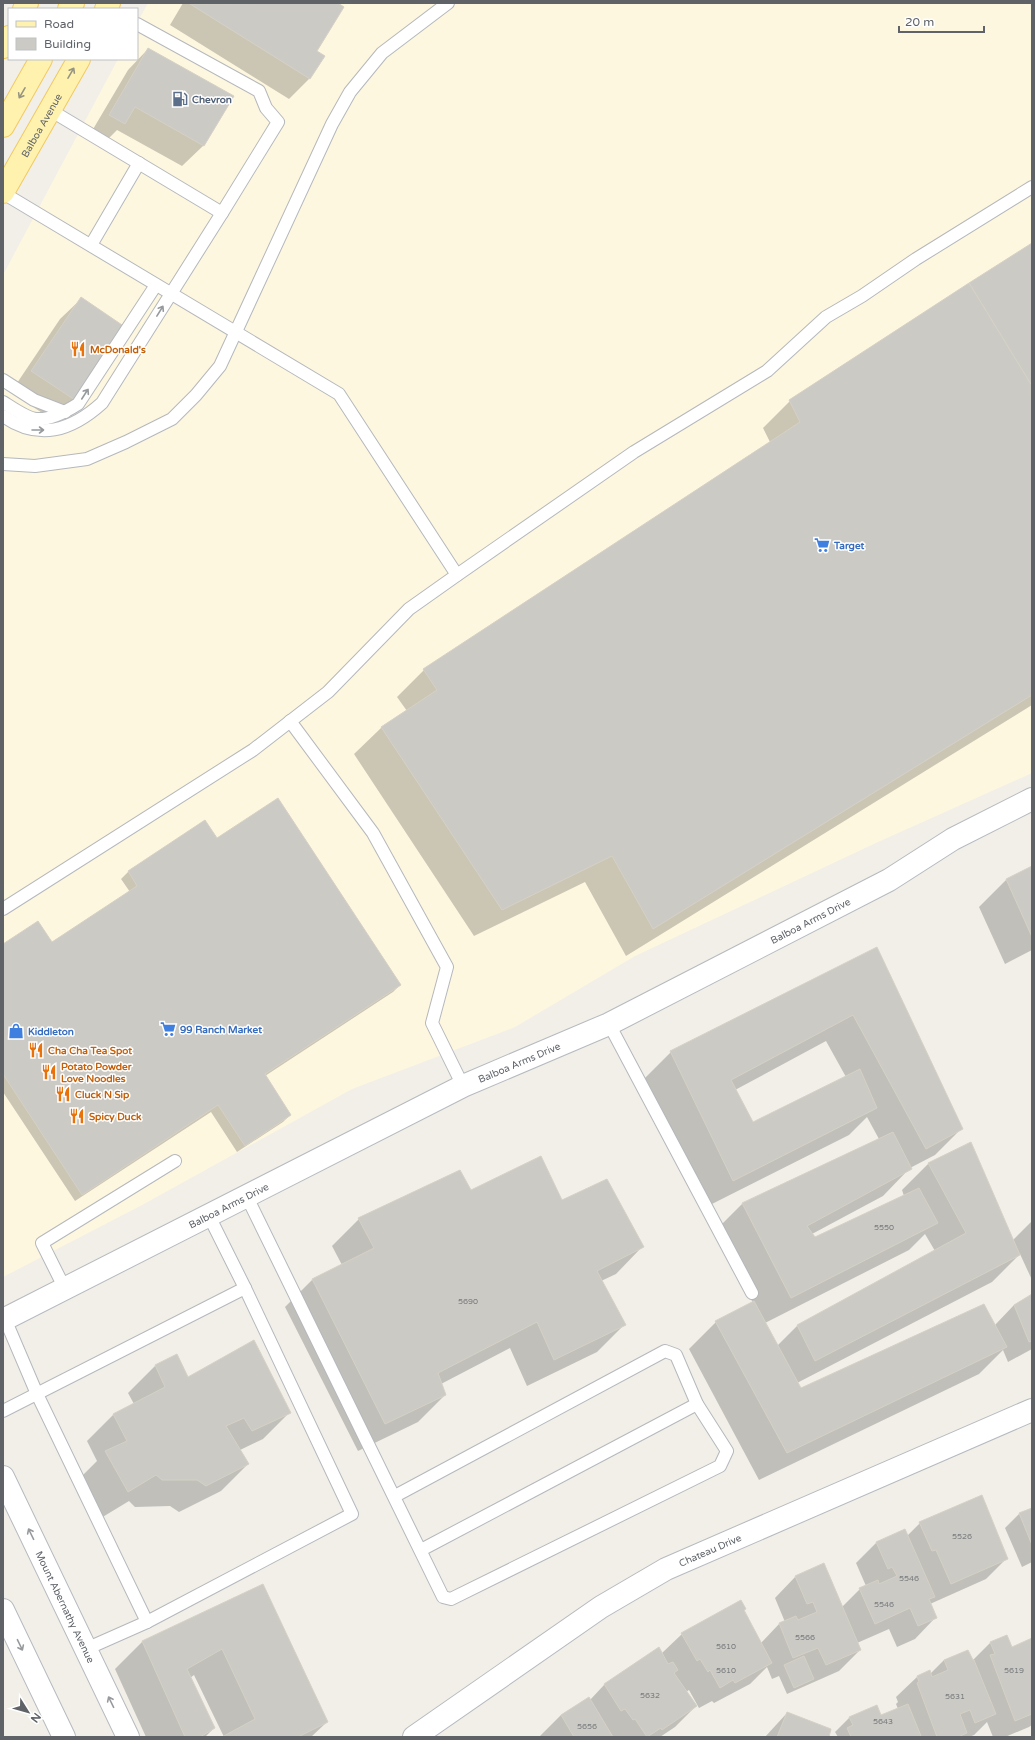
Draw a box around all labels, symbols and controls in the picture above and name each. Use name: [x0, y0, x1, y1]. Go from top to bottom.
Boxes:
legend: [8, 8, 138, 60]
scale bar: [899, 8, 984, 34]
text: 20 m: [905, 15, 934, 29]
text: Road: [44, 17, 74, 31]
text: Building: [44, 37, 91, 51]
one-way arrow: [68, 67, 76, 79]
one-way arrow: [18, 87, 26, 99]
fuel station icon: Chevron: [171, 90, 189, 108]
street label: Balboa Avenue: [19, 91, 65, 160]
place label: Chevron: [192, 94, 232, 106]
one-way arrow: [157, 305, 165, 317]
restaurant icon: McDonald's: [69, 340, 87, 358]
place label: McDonald's: [90, 344, 146, 356]
one-way arrow: [81, 389, 89, 400]
one-way arrow: [32, 426, 45, 434]
supermarket icon: Target: [813, 536, 831, 554]
place label: Target: [833, 540, 865, 552]
street label: Balboa Arms Drive: [769, 896, 853, 947]
supermarket icon: 99 Ranch Market: [159, 1020, 177, 1038]
shop icon: Kiddleton: [7, 1022, 25, 1040]
place label: 99 Ranch Market: [180, 1024, 262, 1036]
place label: Kiddleton: [28, 1026, 74, 1038]
street label: Balboa Arms Drive: [476, 1040, 563, 1086]
restaurant icon: Cha Cha Tea Spot: [27, 1041, 45, 1059]
place label: Cha Cha Tea Spot: [48, 1045, 132, 1057]
place label: Potato Powder Love Noodles: [61, 1061, 132, 1085]
restaurant icon: Potato Powder Love Noodles: [40, 1063, 58, 1081]
restaurant icon: Cluck N Sip: [54, 1085, 72, 1103]
place label: Cluck N Sip: [75, 1089, 130, 1101]
restaurant icon: Spicy Duck: [68, 1107, 86, 1125]
place label: Spicy Duck: [89, 1111, 142, 1123]
street label: Balboa Arms Drive: [187, 1181, 271, 1232]
house number: 5550: [874, 1223, 894, 1232]
house number: 5690: [458, 1297, 478, 1306]
one-way arrow: [27, 1529, 34, 1541]
street label: Chateau Drive: [677, 1532, 744, 1570]
house number: 5526: [952, 1532, 972, 1541]
street label: Mount Abernathy Avenue: [33, 1549, 97, 1665]
house number: 5546: [899, 1574, 919, 1583]
house number: 5546: [874, 1600, 894, 1609]
house number: 5566: [795, 1633, 815, 1642]
one-way arrow: [17, 1639, 24, 1651]
house number: 5610: [716, 1642, 736, 1651]
house number: 5610: [716, 1666, 736, 1675]
house number: 5619: [1004, 1666, 1024, 1675]
house number: 5632: [640, 1691, 660, 1700]
north arrow: [8, 1692, 48, 1732]
house number: 5631: [945, 1692, 965, 1701]
one-way arrow: [107, 1696, 114, 1708]
text: N: [28, 1710, 43, 1725]
house number: 5643: [873, 1717, 893, 1726]
house number: 5656: [577, 1722, 597, 1731]

